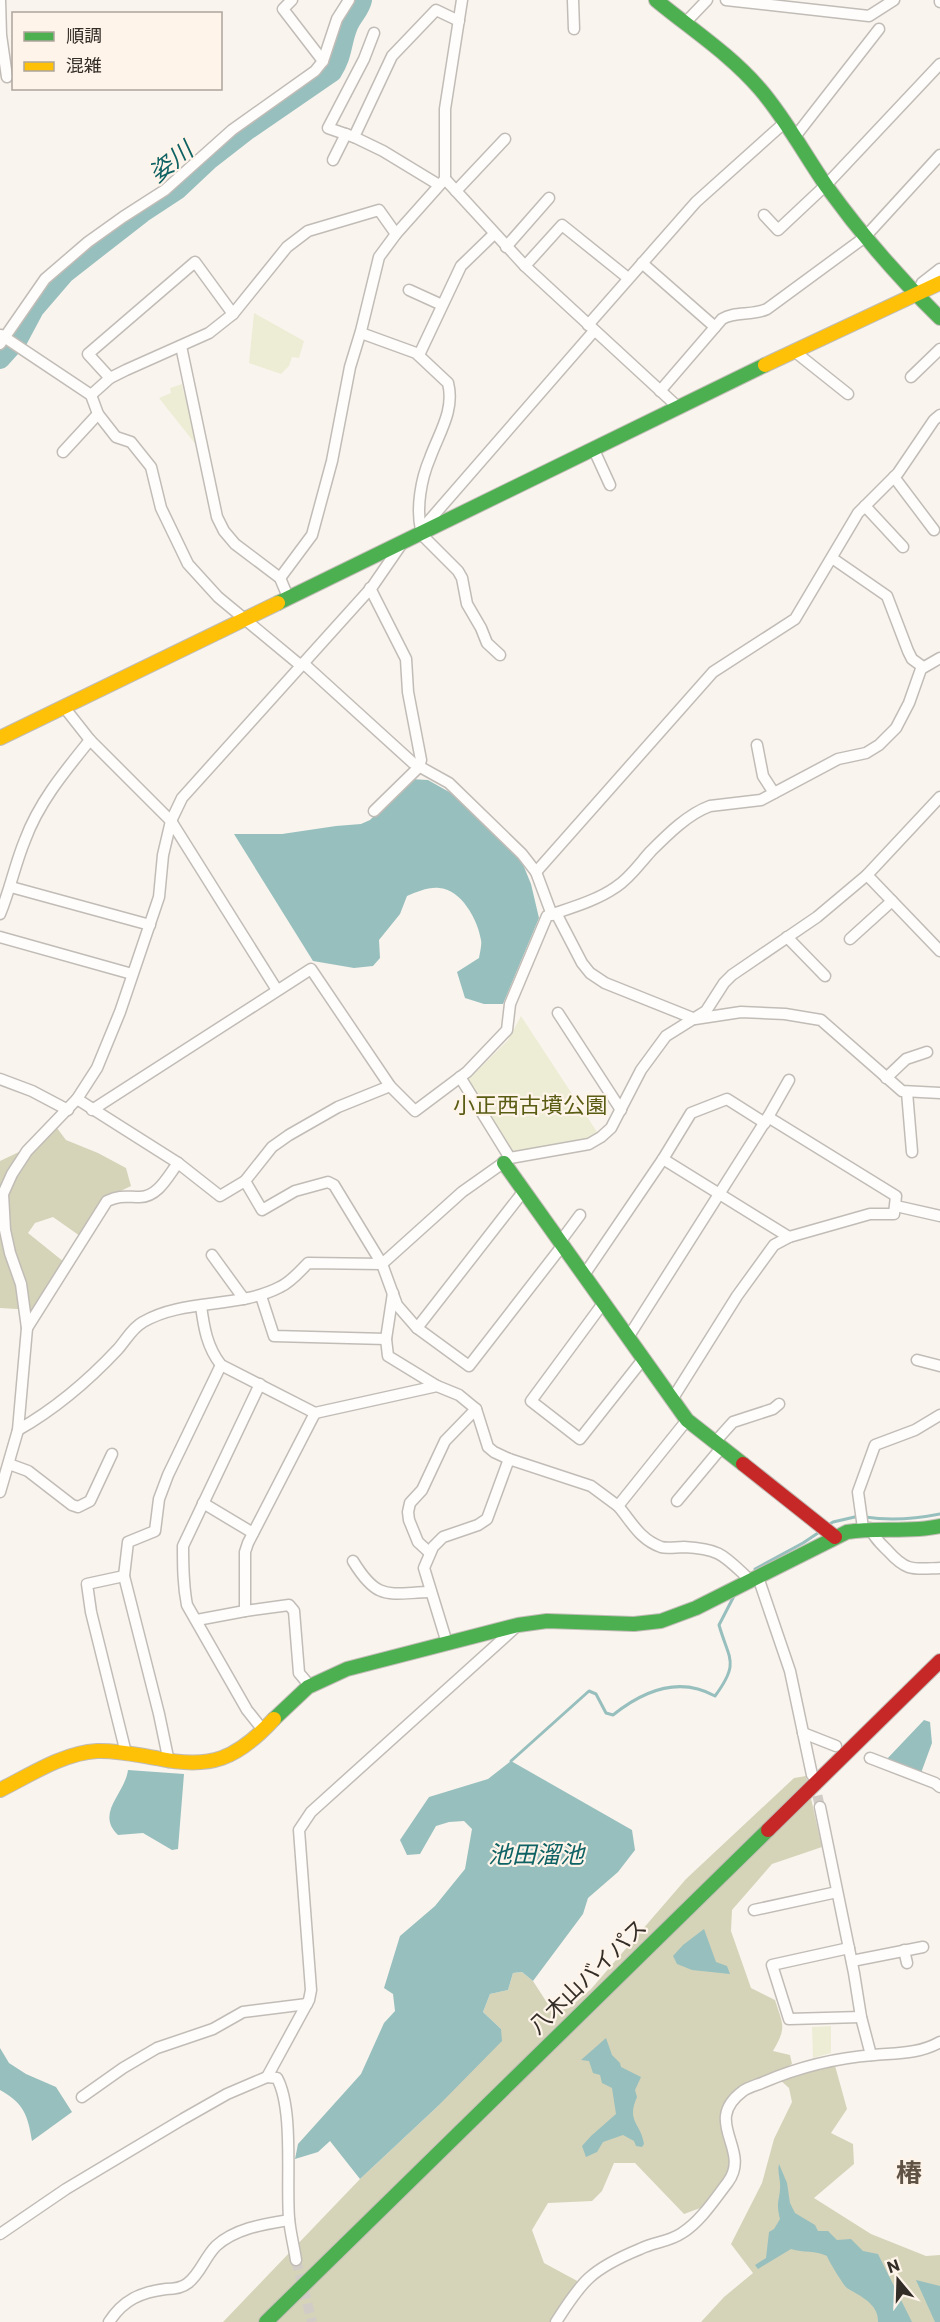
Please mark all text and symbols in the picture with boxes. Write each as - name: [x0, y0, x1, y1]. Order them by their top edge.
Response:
- legend: [12, 12, 222, 90]
- text: 順調: [66, 24, 102, 46]
- text: 混雑: [66, 54, 102, 76]
- water label: 姿川: [142, 133, 200, 187]
- park label: 小正西古墳公園: [453, 1091, 607, 1118]
- water label: 池田溜池: [488, 1839, 586, 1868]
- street label: 八木山バイパス: [522, 1913, 652, 2039]
- district label: 椿: [896, 2156, 922, 2187]
- north arrow: [868, 2250, 928, 2310]
- text: N: [884, 2254, 902, 2276]

